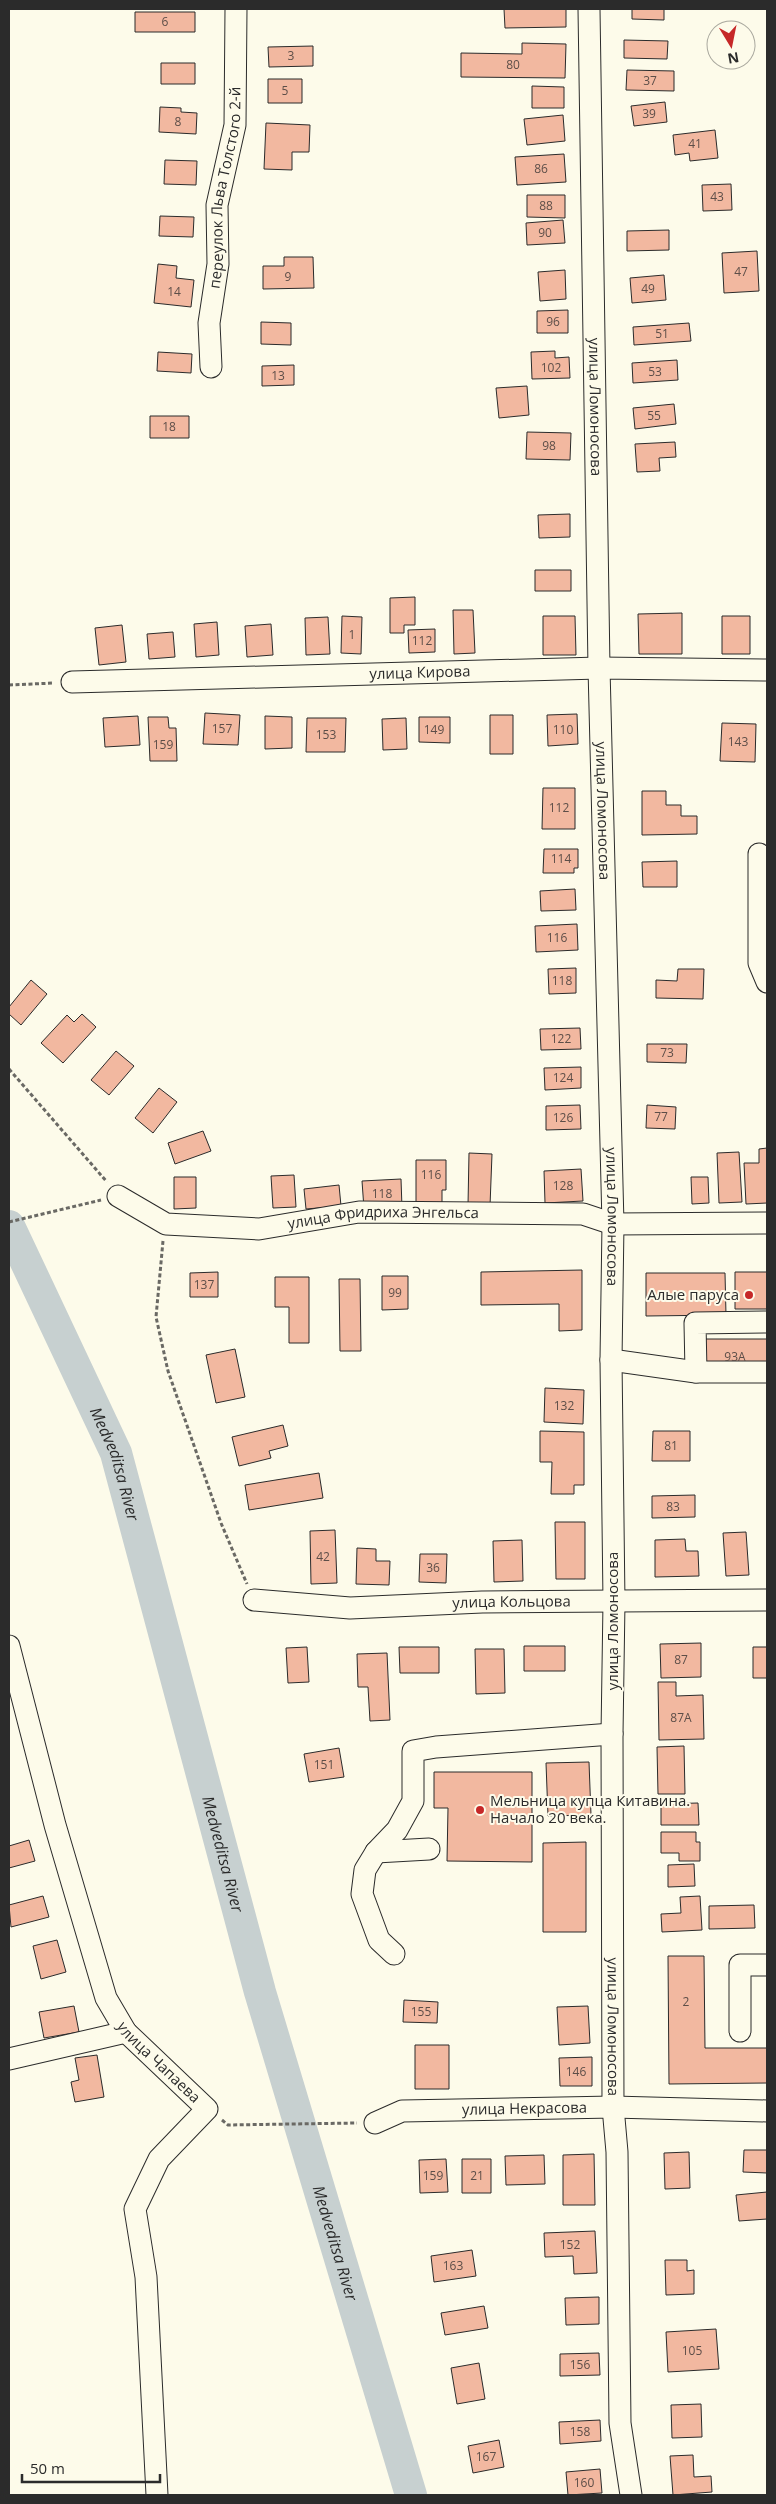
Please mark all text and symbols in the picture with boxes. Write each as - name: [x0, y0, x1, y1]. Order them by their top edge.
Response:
- house number: 6: [162, 13, 169, 30]
- north arrow: [706, 20, 756, 70]
- house number: 3: [288, 47, 295, 64]
- text: N: [726, 48, 741, 69]
- house number: 80: [506, 56, 520, 73]
- house number: 37: [643, 72, 657, 89]
- house number: 5: [282, 82, 289, 99]
- street label: переулок Льва Толстого 2-й: [203, 87, 244, 290]
- house number: 39: [642, 105, 656, 122]
- house number: 8: [175, 113, 182, 130]
- house number: 41: [688, 135, 702, 152]
- house number: 86: [534, 160, 548, 177]
- house number: 43: [710, 188, 724, 205]
- house number: 88: [539, 197, 553, 214]
- house number: 90: [538, 224, 552, 241]
- house number: 47: [734, 263, 748, 280]
- house number: 9: [285, 268, 292, 285]
- house number: 49: [641, 280, 655, 297]
- house number: 14: [167, 283, 181, 300]
- house number: 96: [546, 313, 560, 330]
- house number: 51: [655, 325, 669, 342]
- street label: улица Ломоносова: [585, 337, 607, 476]
- house number: 102: [541, 359, 561, 376]
- house number: 53: [648, 363, 662, 380]
- house number: 13: [271, 367, 285, 384]
- house number: 55: [647, 407, 661, 424]
- house number: 18: [162, 418, 176, 435]
- house number: 98: [542, 437, 556, 454]
- house number: 1: [349, 626, 355, 643]
- house number: 112: [412, 632, 432, 649]
- street label: улица Кирова: [369, 660, 471, 683]
- house number: 157: [212, 720, 232, 737]
- house number: 149: [424, 721, 444, 738]
- house number: 110: [553, 721, 573, 738]
- house number: 153: [316, 726, 336, 743]
- house number: 143: [728, 733, 748, 750]
- house number: 159: [153, 736, 173, 753]
- street label: улица Ломоносова: [592, 741, 615, 880]
- house number: 112: [549, 799, 569, 816]
- house number: 114: [551, 850, 571, 867]
- house number: 116: [547, 929, 567, 946]
- house number: 118: [552, 972, 572, 989]
- house number: 122: [551, 1030, 571, 1047]
- house number: 73: [660, 1044, 674, 1061]
- house number: 124: [553, 1069, 573, 1086]
- house number: 77: [654, 1108, 668, 1125]
- house number: 126: [553, 1109, 573, 1126]
- street label: улица Ломоносова: [602, 1147, 624, 1286]
- house number: 116: [421, 1166, 441, 1183]
- house number: 128: [553, 1177, 573, 1194]
- house number: 118: [372, 1185, 392, 1202]
- street label: улица Фридриха Энгельса: [286, 1201, 479, 1233]
- house number: 137: [194, 1276, 214, 1293]
- house number: 99: [388, 1284, 402, 1301]
- place label: Алые паруса: [647, 1284, 739, 1304]
- marker: Алые паруса: [743, 1289, 755, 1301]
- house number: 93А: [724, 1348, 746, 1365]
- house number: 132: [554, 1397, 574, 1414]
- water label: Medveditsa River: [85, 1403, 145, 1524]
- house number: 81: [664, 1437, 678, 1454]
- house number: 83: [666, 1498, 680, 1515]
- house number: 42: [316, 1548, 330, 1565]
- street label: улица Ломоносова: [602, 1552, 622, 1690]
- house number: 36: [426, 1559, 440, 1576]
- street label: улица Кольцова: [452, 1590, 571, 1612]
- house number: 87: [674, 1651, 688, 1668]
- house number: 87А: [670, 1709, 692, 1726]
- house number: 151: [314, 1756, 334, 1773]
- place label: Мельница купца Китавина. Начало 20 века.: [490, 1790, 690, 1827]
- water label: Medveditsa River: [197, 1793, 249, 1915]
- marker: Мельница купца Китавина. Начало 20 века.: [474, 1804, 486, 1816]
- street label: улица Ломоносова: [604, 1957, 624, 2096]
- house number: 2: [683, 1993, 690, 2010]
- house number: 155: [411, 2003, 431, 2020]
- street label: улица Чапаева: [113, 2018, 205, 2107]
- house number: 146: [566, 2063, 586, 2080]
- street label: улица Некрасова: [462, 2096, 587, 2119]
- house number: 159: [423, 2167, 443, 2184]
- house number: 21: [470, 2167, 484, 2184]
- water label: Medveditsa River: [308, 2183, 363, 2304]
- house number: 152: [560, 2236, 580, 2253]
- house number: 163: [443, 2257, 463, 2274]
- house number: 105: [682, 2342, 702, 2359]
- house number: 156: [570, 2356, 590, 2373]
- house number: 158: [570, 2423, 590, 2440]
- house number: 167: [476, 2448, 496, 2465]
- scale bar: [22, 2452, 160, 2484]
- text: 50 m: [30, 2458, 65, 2478]
- house number: 160: [574, 2474, 594, 2491]

